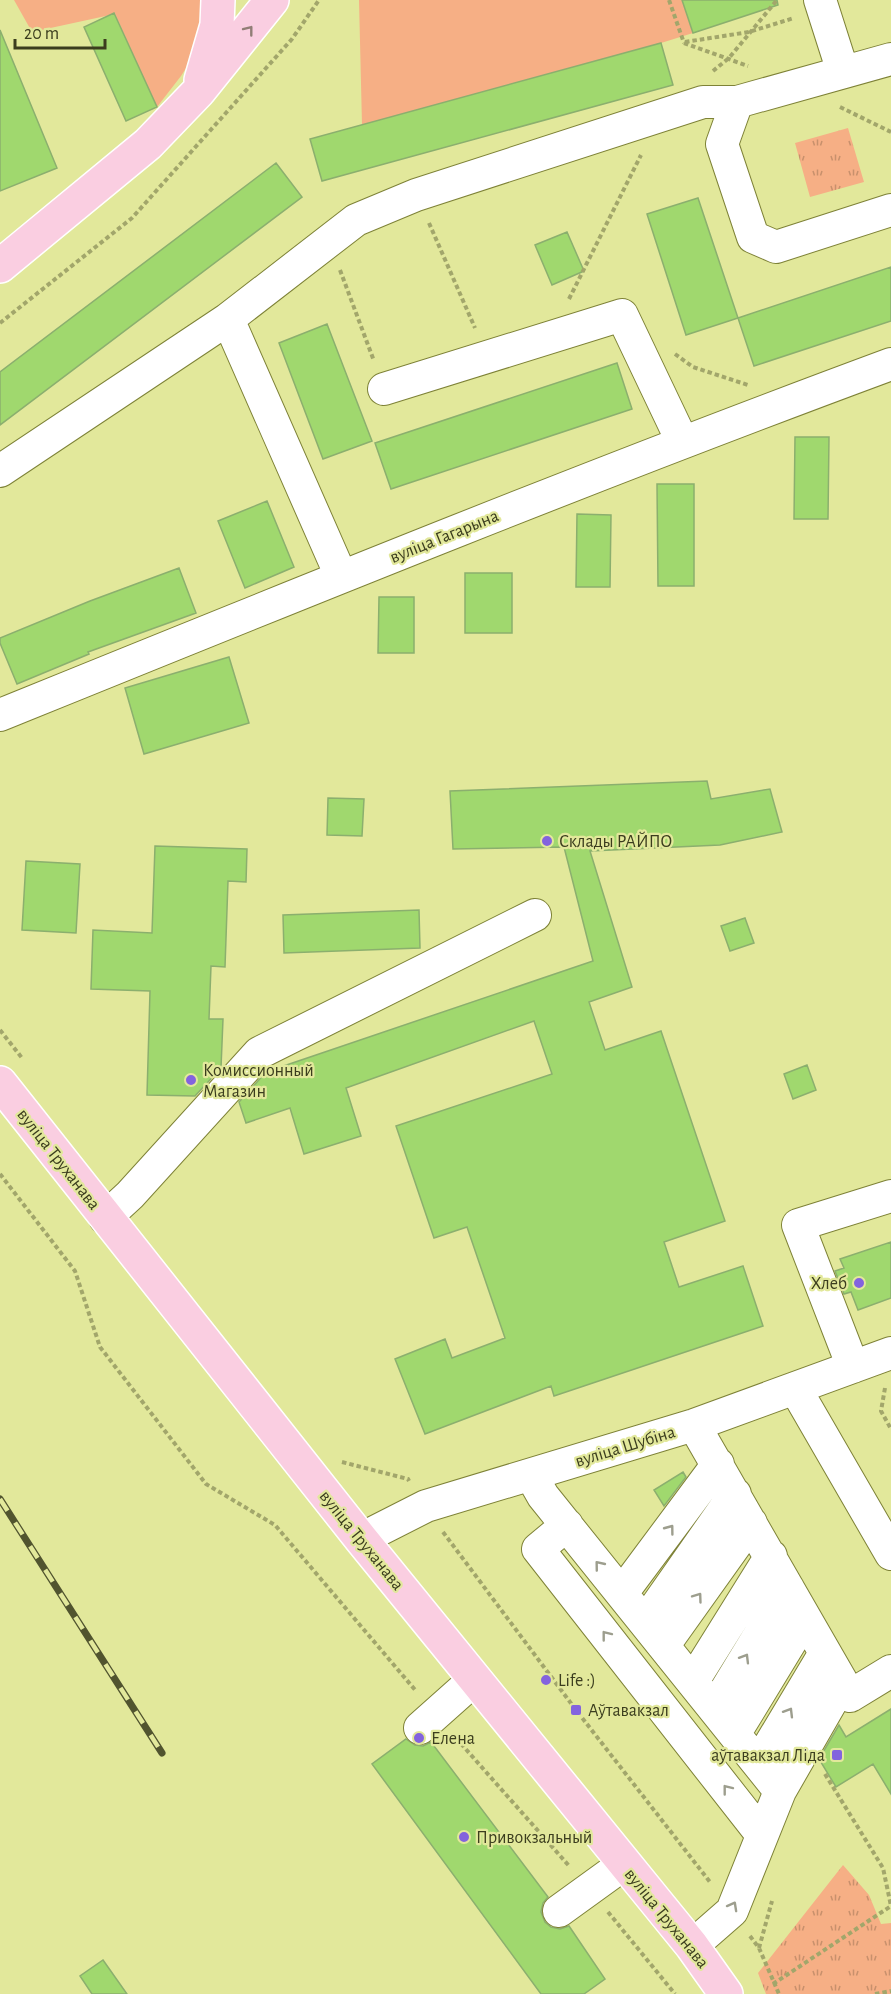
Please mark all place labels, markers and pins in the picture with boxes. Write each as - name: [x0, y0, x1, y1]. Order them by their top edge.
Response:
- place label: Склады РАЙПО: [559, 831, 672, 851]
- marker: Склады РАЙПО: [540, 834, 554, 848]
- place label: Комиссионный Магазин: [203, 1062, 314, 1101]
- marker: Комиссионный Магазин: [184, 1073, 198, 1087]
- place label: Хлеб: [811, 1274, 847, 1293]
- marker: Хлеб: [852, 1276, 866, 1290]
- place label: Life :): [558, 1672, 596, 1690]
- marker: Life :): [539, 1673, 553, 1687]
- place label: Аўтавакзал: [588, 1702, 669, 1720]
- marker: Аўтавакзал: [569, 1703, 583, 1717]
- place label: Елена: [431, 1730, 475, 1748]
- marker: Елена: [412, 1731, 426, 1745]
- place label: аўтавакзал Ліда: [711, 1747, 825, 1765]
- marker: аўтавакзал Ліда: [830, 1748, 844, 1762]
- place label: Привокзальный: [476, 1829, 592, 1847]
- marker: Привокзальный: [457, 1830, 471, 1844]

